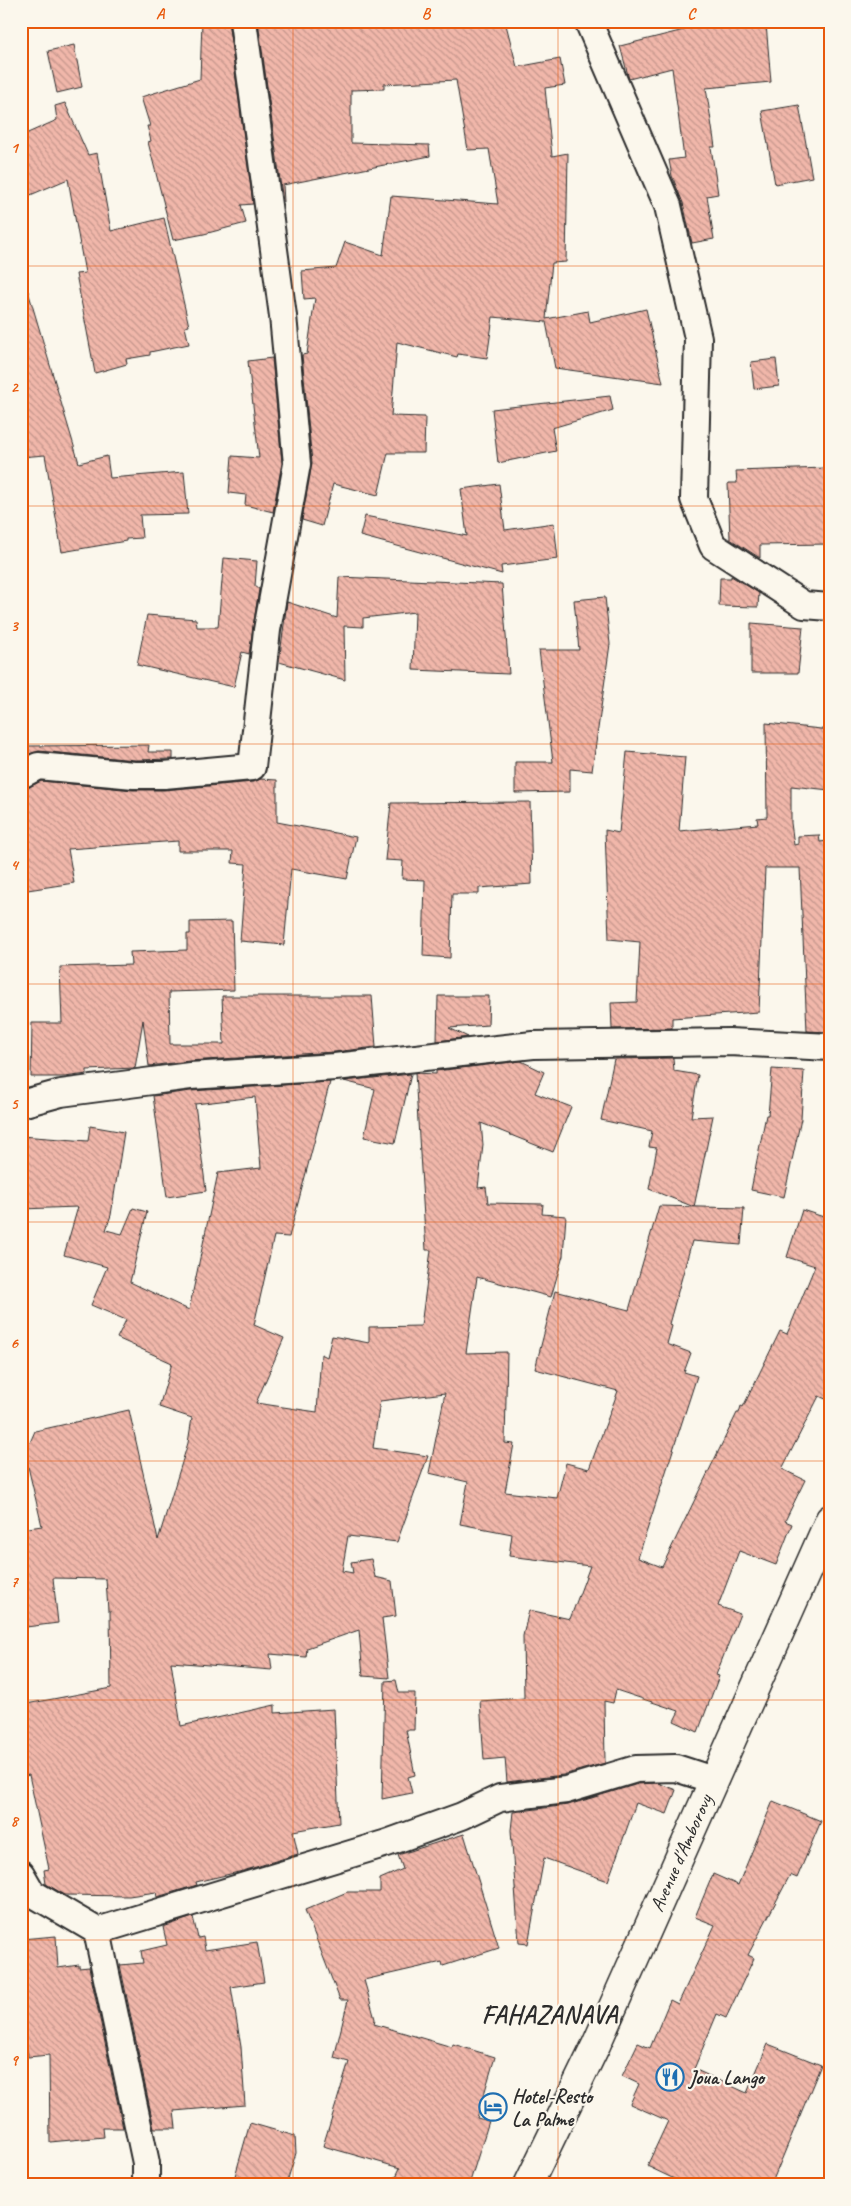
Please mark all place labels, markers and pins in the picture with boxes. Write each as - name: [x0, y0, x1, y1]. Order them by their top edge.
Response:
- restaurant icon: Joua Lango: [655, 2062, 685, 2092]
- place label: Joua Lango: [687, 2065, 766, 2090]
- place label: Hotel-Resto La Palme: [512, 2084, 594, 2132]
- hotel icon: Hotel-Resto La Palme: [478, 2092, 508, 2122]

